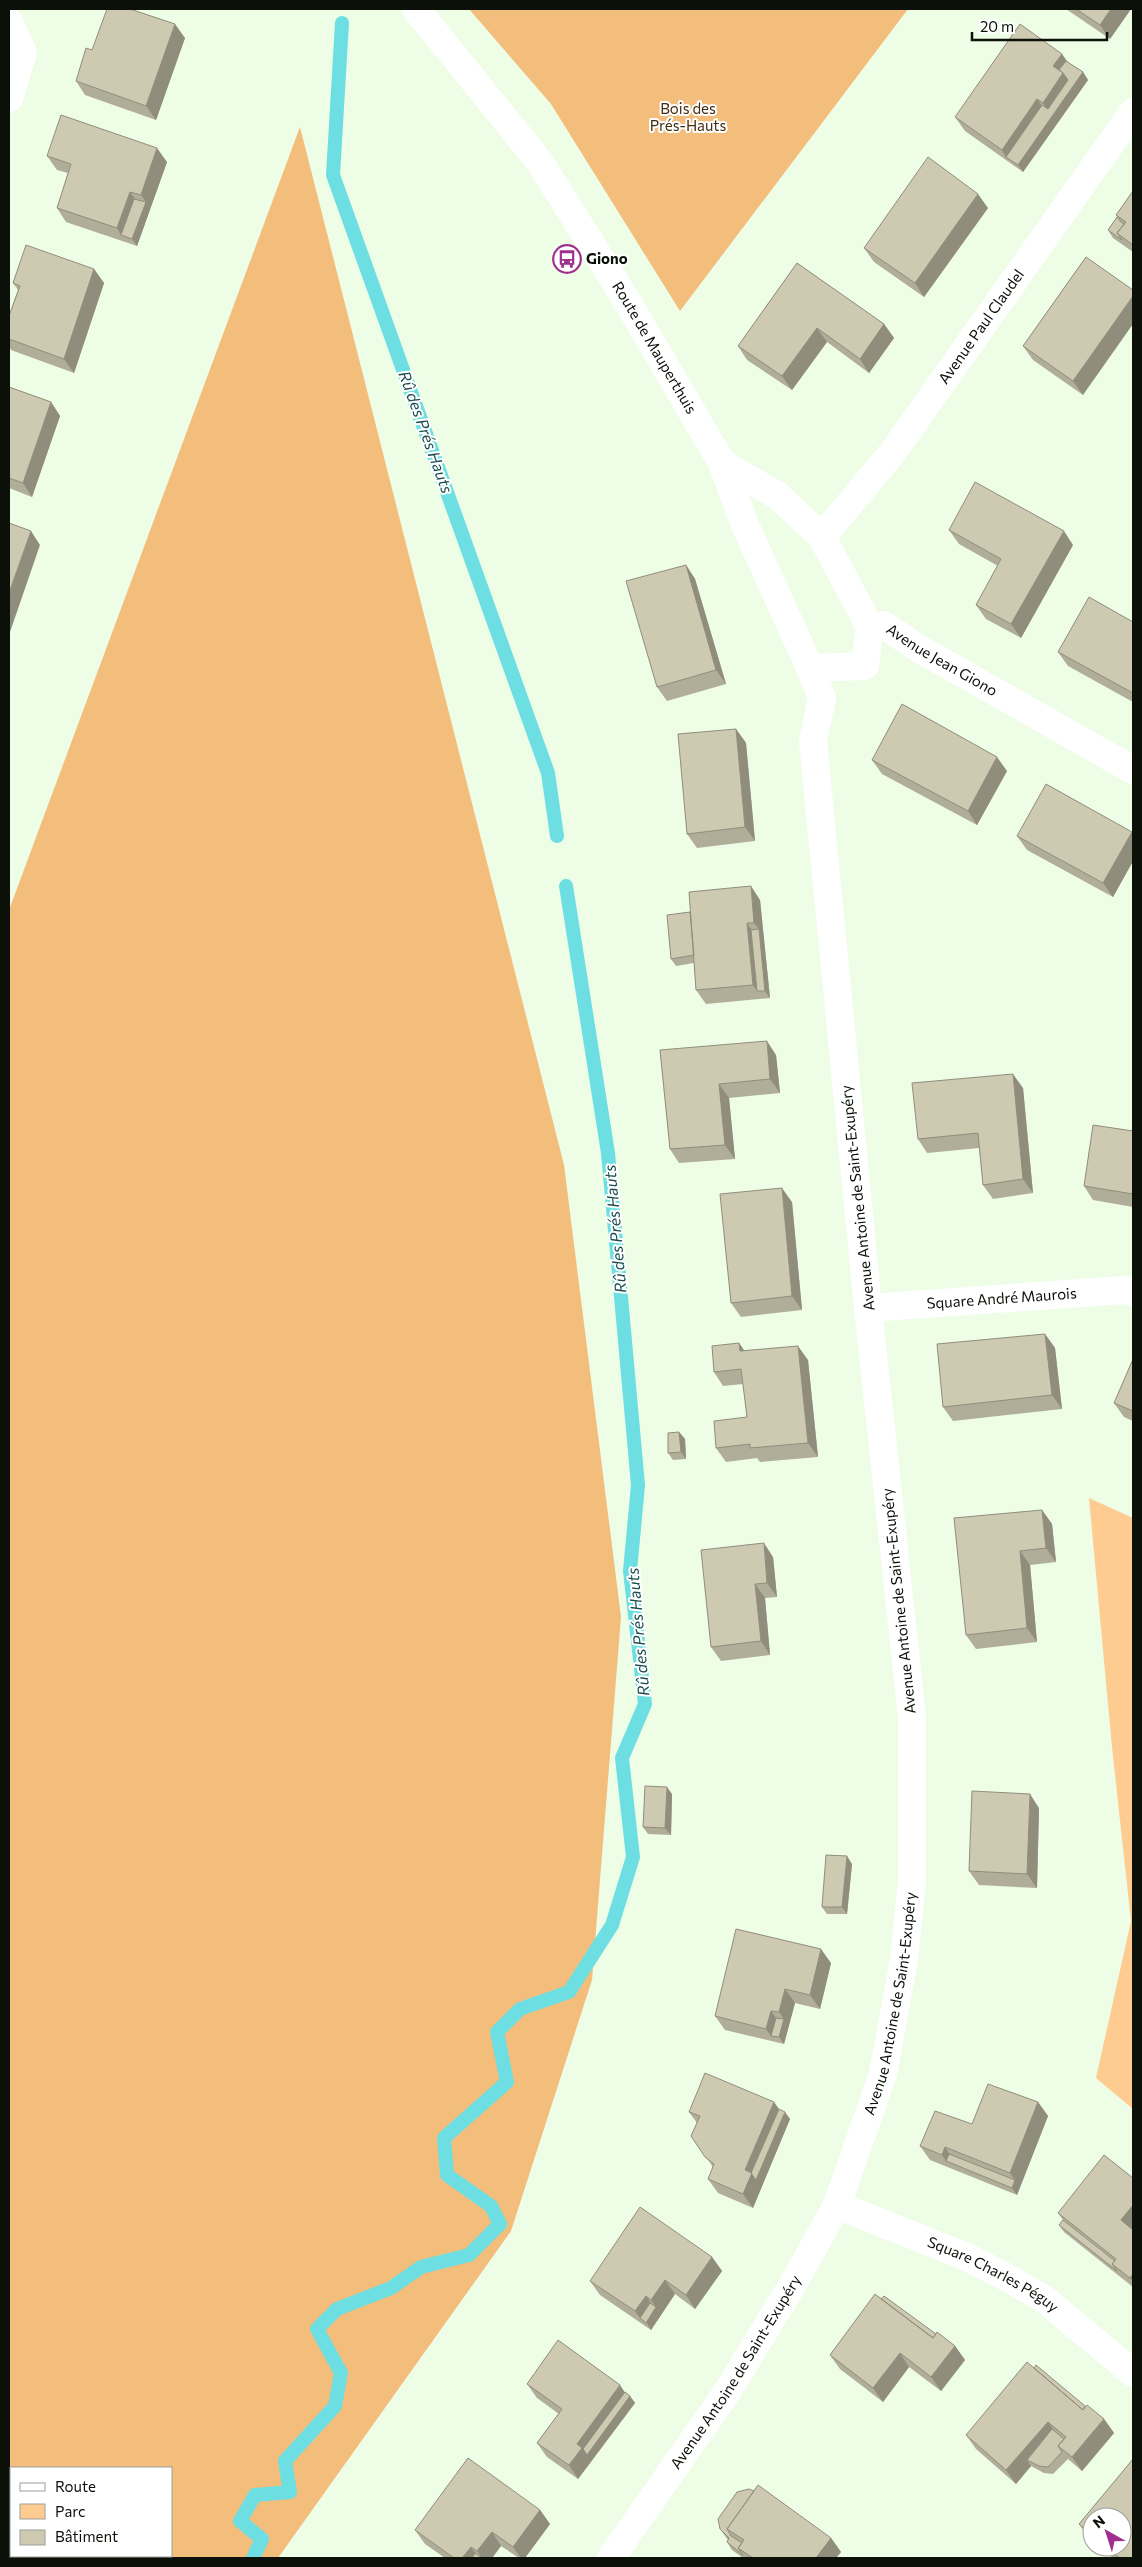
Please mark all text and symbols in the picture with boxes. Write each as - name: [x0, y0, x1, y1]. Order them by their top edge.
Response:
- scale bar: [972, 10, 1107, 42]
- text: 20 m: [980, 17, 1014, 35]
- park label: Bois des Prés-Hauts: [650, 99, 726, 134]
- bus stop icon: Giono: [552, 244, 582, 274]
- place label: Giono: [586, 249, 628, 267]
- street label: Avenue Paul Claudel: [934, 265, 1027, 387]
- street label: Route de Mauperthuis: [609, 278, 701, 417]
- water label: Rû des Prés Hauts: [396, 368, 457, 496]
- street label: Avenue Jean Giono: [884, 619, 1001, 699]
- street label: Avenue Antoine de Saint-Exupéry: [836, 1084, 878, 1312]
- water label: Rû des Prés Hauts: [599, 1164, 630, 1294]
- street label: Square André Maurois: [926, 1283, 1077, 1312]
- street label: Avenue Antoine de Saint-Exupéry: [877, 1487, 919, 1715]
- water label: Rû des Prés Hauts: [622, 1567, 653, 1697]
- street label: Avenue Antoine de Saint-Exupéry: [859, 1891, 919, 2117]
- street label: Square Charles Péguy: [925, 2232, 1063, 2316]
- street label: Avenue Antoine de Saint-Exupéry: [666, 2272, 804, 2472]
- legend: [10, 2467, 172, 2557]
- text: Route: [55, 2477, 96, 2495]
- text: Parc: [55, 2502, 85, 2520]
- north arrow: [1082, 2507, 1132, 2557]
- text: N: [1089, 2512, 1108, 2531]
- text: Bâtiment: [55, 2527, 118, 2545]

